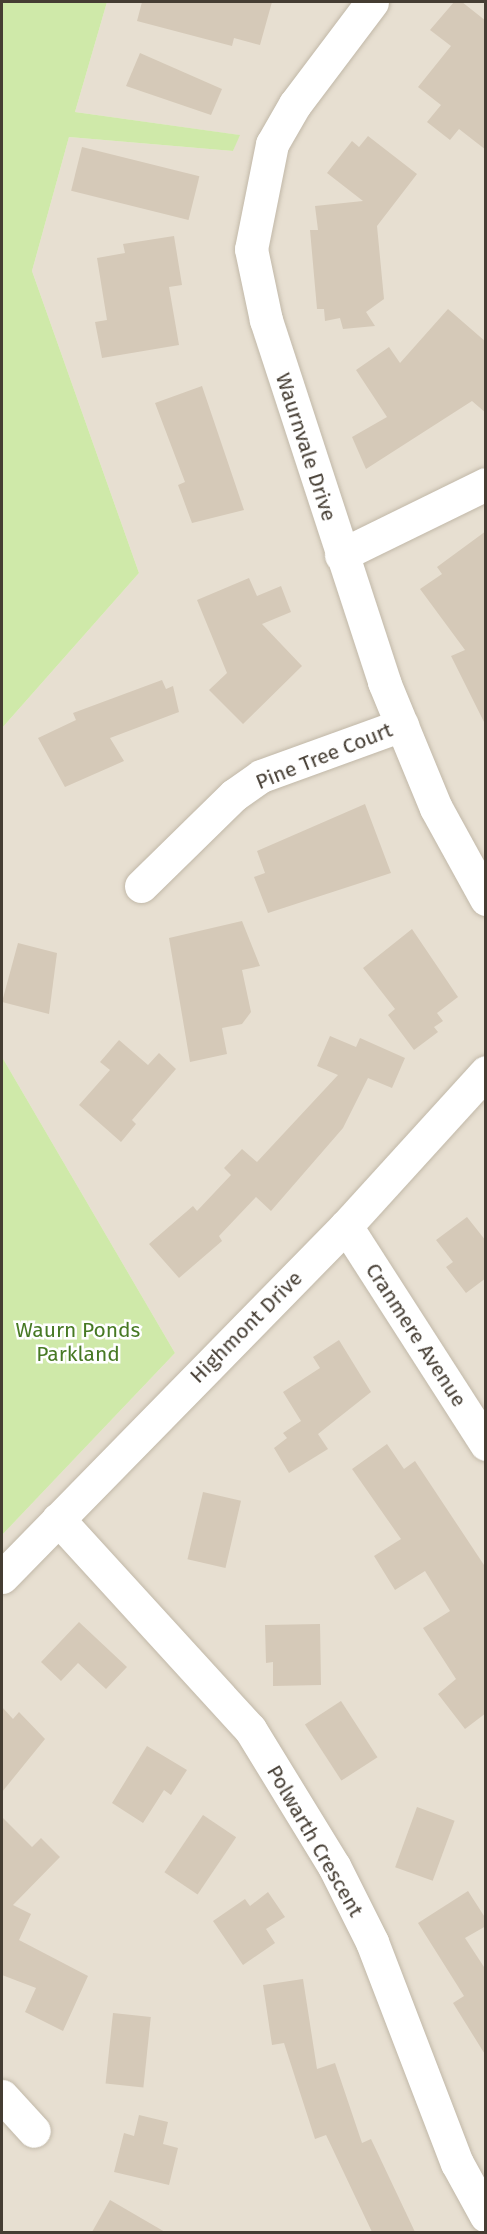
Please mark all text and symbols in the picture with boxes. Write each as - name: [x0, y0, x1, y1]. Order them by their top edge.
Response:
- street label: Waurnvale Drive: [270, 370, 342, 524]
- street label: Pine Tree Court: [252, 717, 396, 795]
- street label: Cranmere Avenue: [360, 1258, 472, 1412]
- street label: Highmont Drive: [185, 1266, 307, 1388]
- park label: Waurn Ponds Parkland: [16, 1317, 140, 1367]
- street label: Polwarth Crescent: [261, 1761, 369, 1921]

